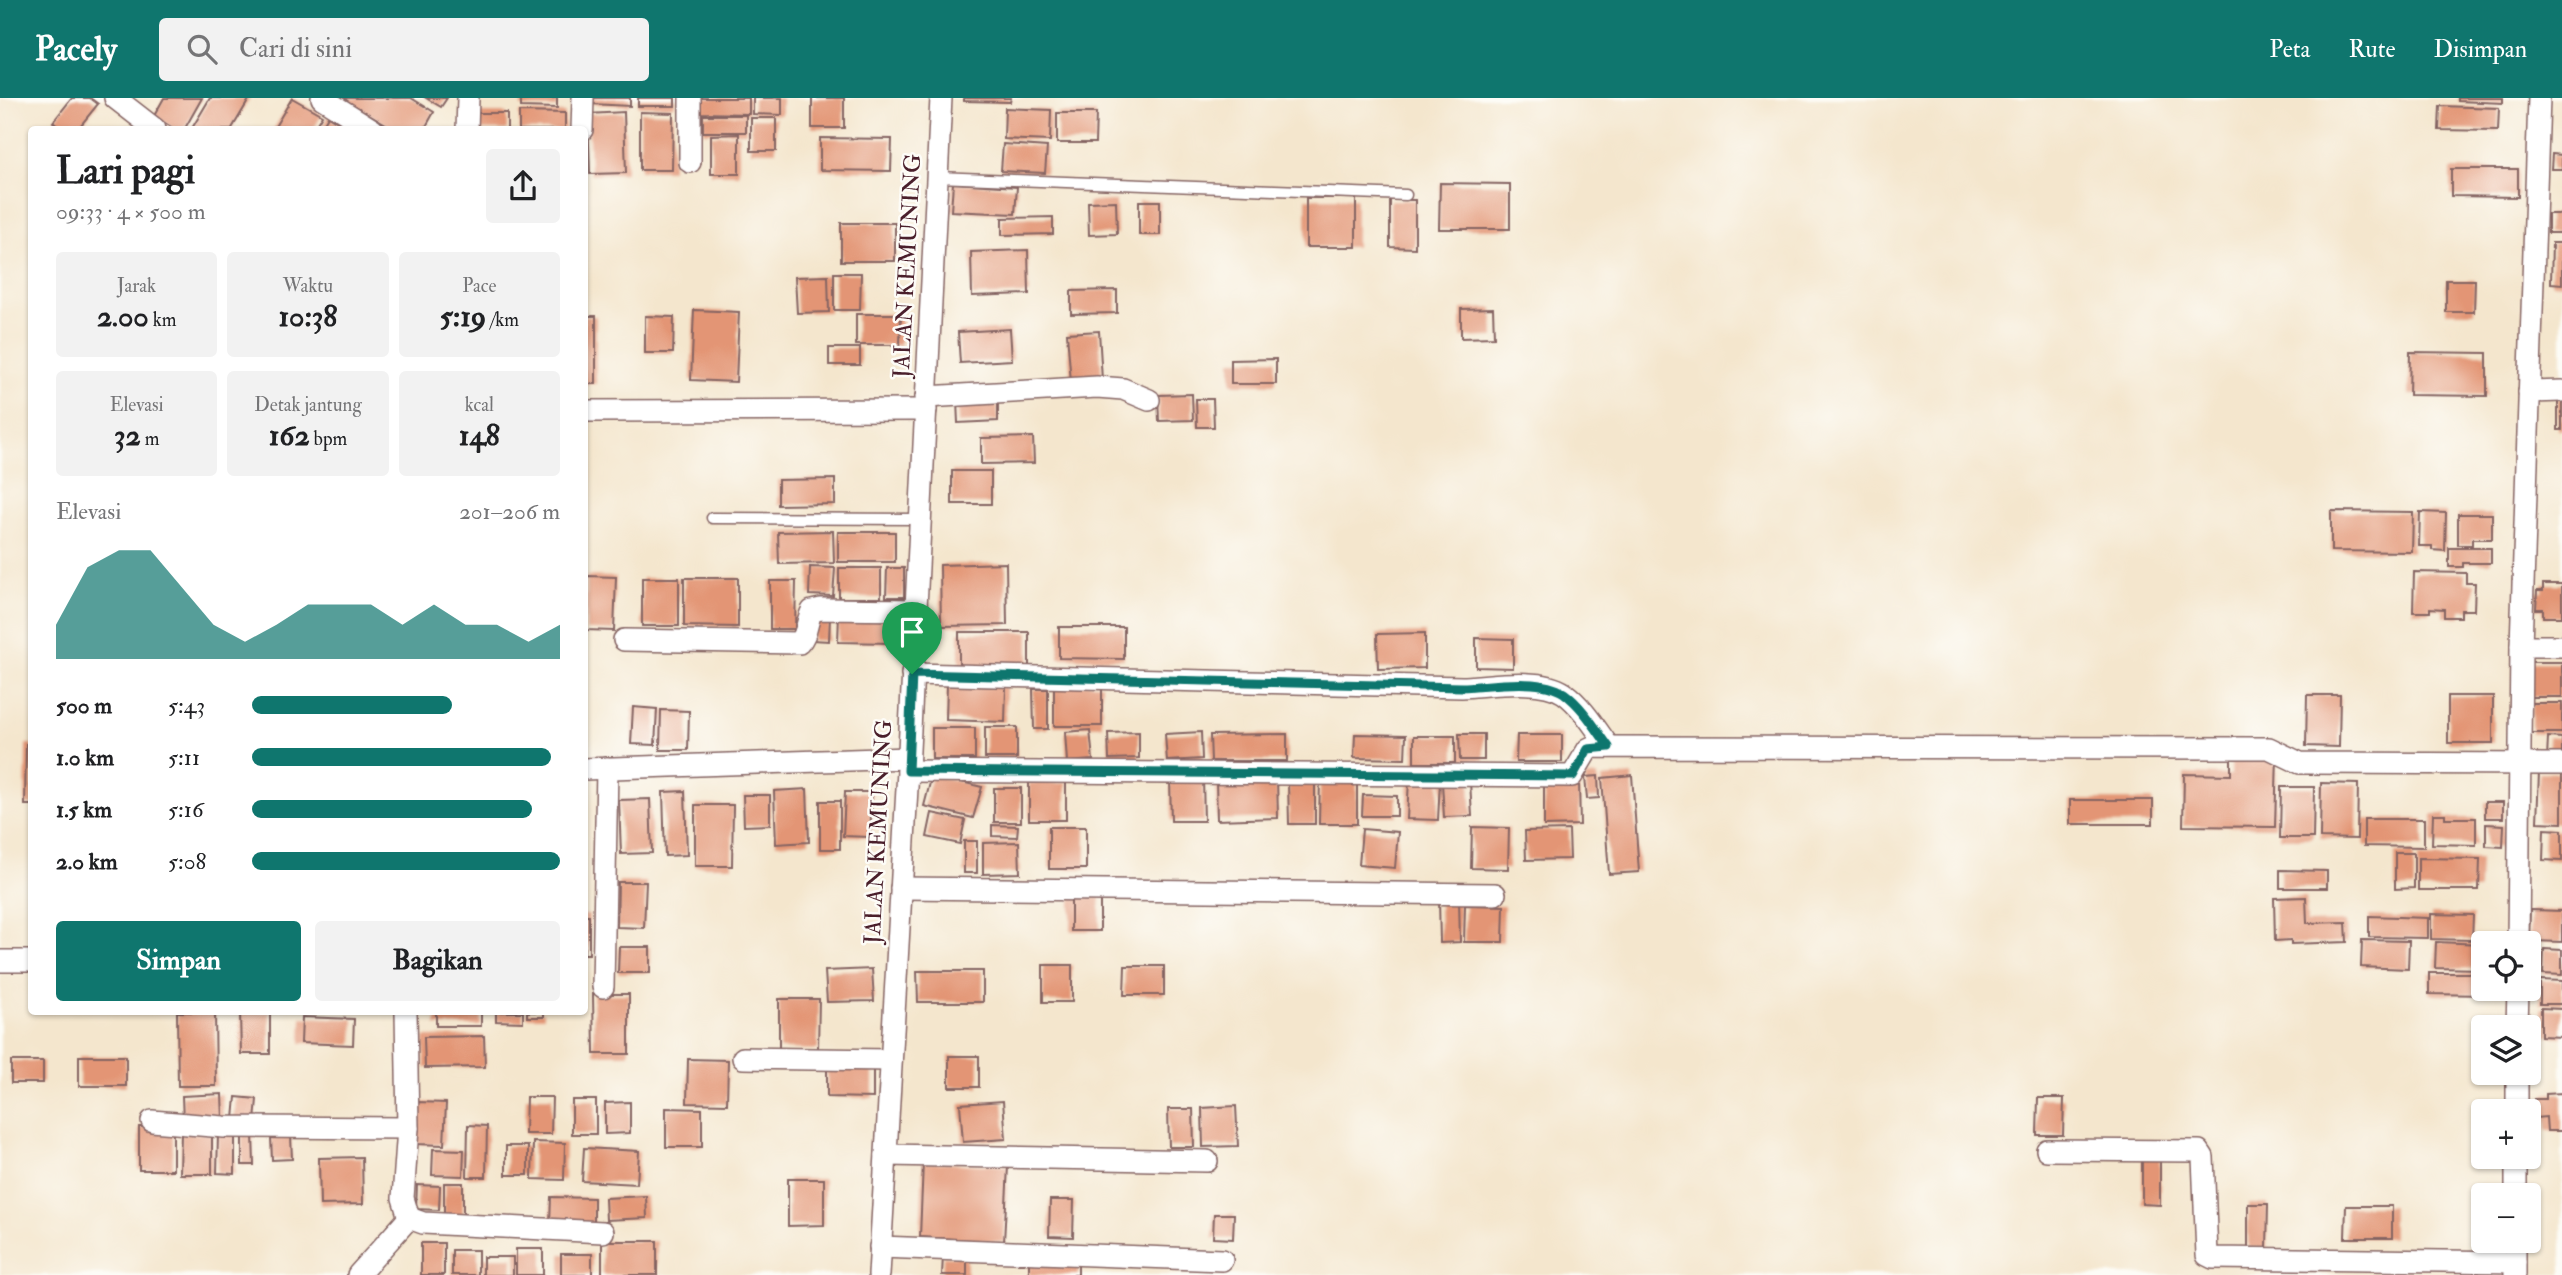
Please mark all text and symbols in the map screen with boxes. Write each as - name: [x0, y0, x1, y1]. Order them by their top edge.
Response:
- search box: [159, 18, 649, 81]
- text: Pacely: [35, 29, 117, 70]
- icon: search: [183, 30, 221, 68]
- text: Cari di sini: [239, 33, 352, 65]
- text: Peta: [2269, 34, 2310, 65]
- text: Rute: [2348, 34, 2396, 65]
- text: Disimpan: [2434, 34, 2527, 65]
- text: Lari pagi: [56, 147, 195, 195]
- button: share: [486, 149, 560, 223]
- street label: JALAN KEMUNING: [887, 153, 927, 380]
- text: 09:33 · 4 × 500 m: [56, 197, 206, 226]
- text: Jarak: [117, 274, 156, 298]
- text: Waktu: [283, 274, 333, 298]
- text: Pace: [462, 274, 496, 298]
- text: 2.00: [97, 298, 149, 335]
- text: 10:38: [279, 298, 337, 335]
- text: 5:19: [440, 298, 486, 335]
- text: km: [149, 308, 176, 332]
- text: /km: [486, 308, 519, 332]
- text: Elevasi: [110, 393, 164, 417]
- text: Detak jantung: [254, 393, 362, 417]
- text: kcal: [465, 393, 494, 417]
- text: 32: [114, 417, 141, 454]
- text: 162: [269, 417, 310, 454]
- text: 148: [459, 417, 500, 454]
- text: m: [141, 427, 159, 451]
- text: bpm: [310, 427, 347, 451]
- text: Elevasi: [56, 497, 121, 526]
- text: 201–206 m: [459, 497, 560, 526]
- pin: [882, 602, 942, 674]
- icon: arrive: [893, 613, 931, 651]
- text: 500 m: [56, 691, 112, 720]
- text: 5:43: [168, 691, 205, 720]
- street label: JALAN KEMUNING: [858, 719, 898, 946]
- text: 1.0 km: [56, 743, 114, 772]
- text: 5:11: [168, 743, 200, 772]
- text: 1.5 km: [56, 795, 112, 824]
- text: 5:16: [168, 795, 204, 824]
- text: 2.0 km: [56, 847, 118, 876]
- text: 5:08: [168, 847, 206, 876]
- button: Simpan: [56, 921, 301, 1001]
- button: Bagikan: [315, 921, 560, 1001]
- map controls: [2471, 931, 2541, 1253]
- button: locate: [2471, 931, 2541, 1001]
- button: layers: [2471, 1015, 2541, 1085]
- button: +: [2471, 1099, 2541, 1169]
- button: −: [2471, 1183, 2541, 1253]

